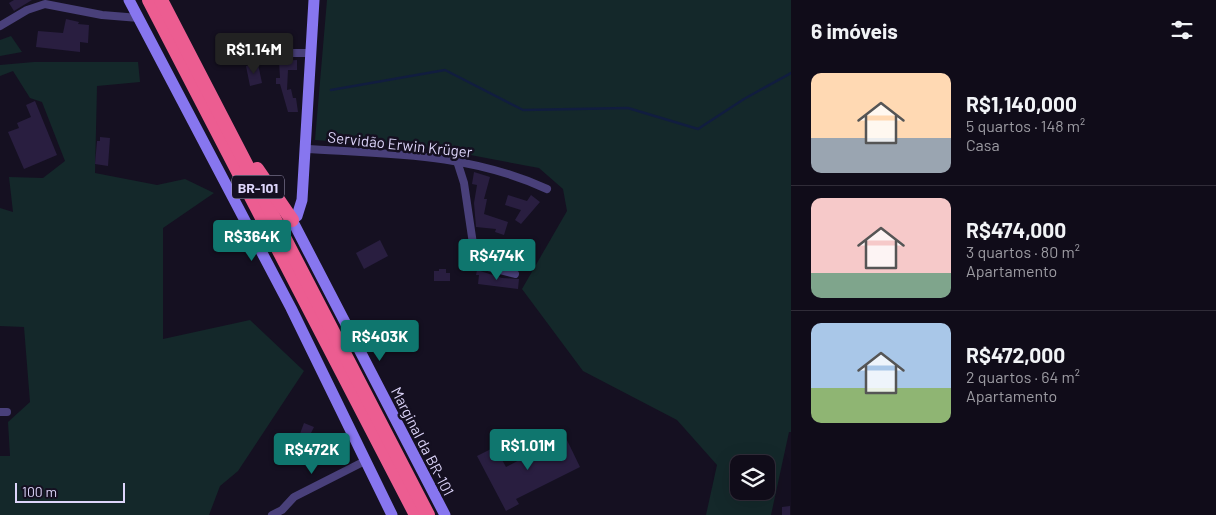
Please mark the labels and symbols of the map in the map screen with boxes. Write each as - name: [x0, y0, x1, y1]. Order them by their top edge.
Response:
- pin: R$1.14M: [208, 32, 300, 75]
- street label: Servidão Erwin Krüger: [327, 127, 474, 161]
- road number: BR-101: [232, 176, 284, 198]
- pin: R$364K: [211, 220, 293, 262]
- pin: R$474K: [456, 238, 538, 281]
- pin: R$403K: [339, 320, 421, 362]
- street label: Marginal da BR-101: [388, 384, 458, 498]
- pin: R$1.01M: [482, 428, 574, 471]
- pin: R$472K: [271, 432, 353, 475]
- scale bar: [15, 480, 125, 503]

